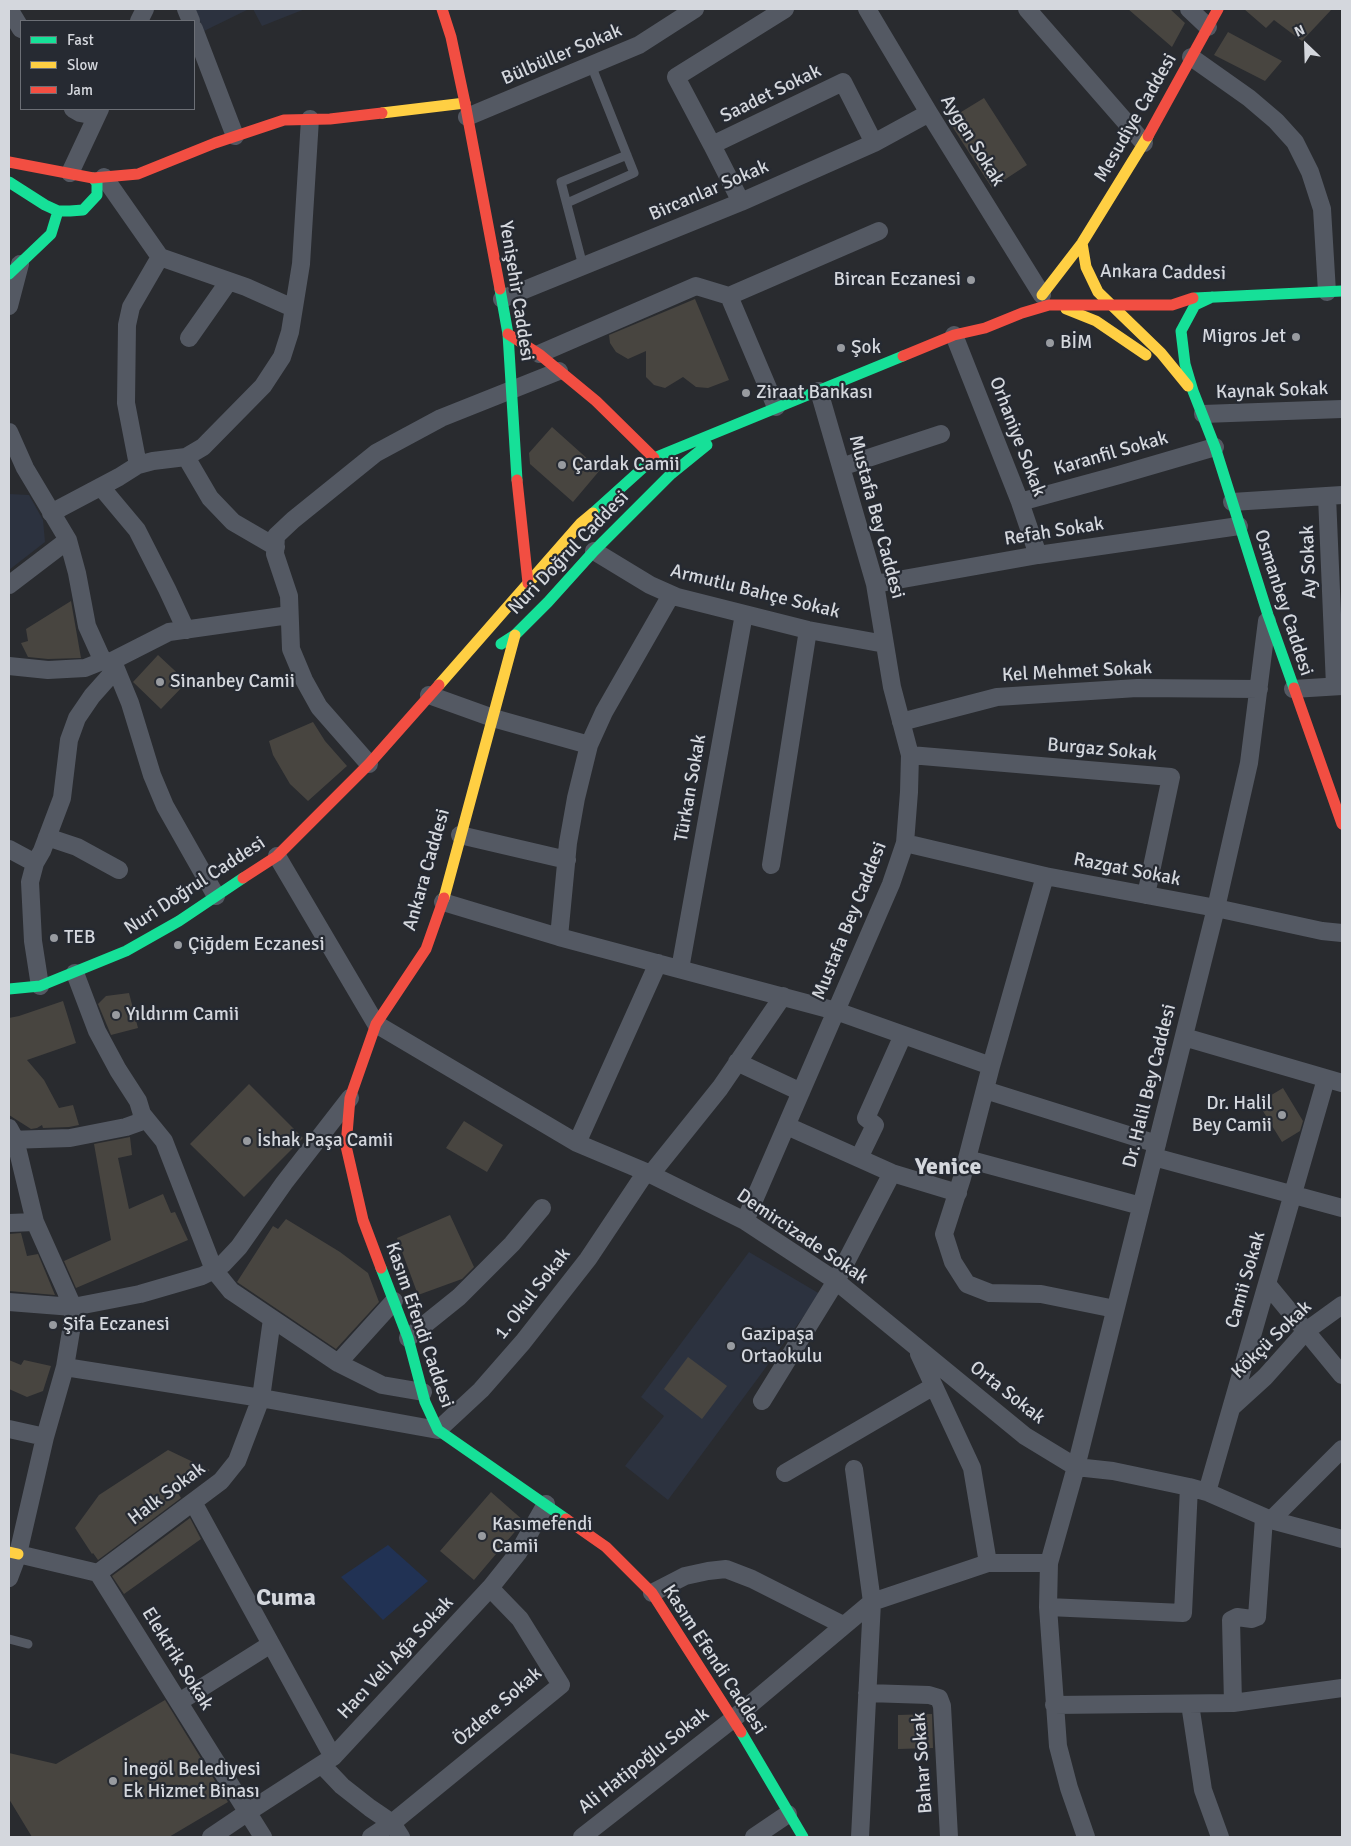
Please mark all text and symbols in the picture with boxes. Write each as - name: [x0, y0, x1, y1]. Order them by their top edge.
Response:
- street label: Bülbüller Sokak: [498, 19, 626, 91]
- legend: [20, 20, 195, 110]
- north arrow: [1281, 20, 1331, 70]
- text: N: [1292, 21, 1308, 41]
- text: Fast: [67, 31, 94, 49]
- street label: Mesudiye Caddesi: [1090, 50, 1182, 186]
- text: Slow: [67, 56, 98, 74]
- street label: Saadet Sokak: [717, 60, 825, 128]
- text: Jam: [67, 81, 93, 99]
- street label: Aygen Sokak: [935, 91, 1009, 191]
- street label: Bircanlar Sokak: [646, 156, 772, 226]
- street label: Yenişehir Caddesi: [494, 219, 538, 363]
- street label: Ankara Caddesi: [1100, 261, 1226, 285]
- place label: Bircan Eczanesi: [834, 269, 961, 291]
- marker: Bircan Eczanesi: [965, 274, 977, 286]
- place label: Migros Jet: [1202, 326, 1286, 348]
- marker: Migros Jet: [1290, 331, 1302, 343]
- place label: BİM: [1060, 332, 1092, 354]
- place label: Şok: [851, 337, 881, 359]
- marker: BİM: [1044, 337, 1056, 349]
- marker: Şok: [835, 342, 847, 354]
- street label: Orhaniye Sokak: [984, 374, 1050, 500]
- street label: Kaynak Sokak: [1215, 378, 1329, 404]
- place label: Ziraat Bankası: [756, 382, 873, 404]
- marker: Ziraat Bankası: [740, 387, 752, 399]
- street label: Karanfil Sokak: [1051, 427, 1171, 481]
- street label: Mustafa Bey Caddesi: [843, 433, 909, 601]
- place label: Çardak Camii: [572, 454, 680, 476]
- marker: Çardak Camii: [556, 459, 568, 471]
- street label: Nuri Doğrul Caddesi: [504, 486, 634, 620]
- street label: Refah Sokak: [1003, 513, 1105, 551]
- street label: Ay Sokak: [1296, 525, 1322, 599]
- street label: Osmanbey Caddesi: [1249, 527, 1317, 679]
- street label: Armutlu Bahçe Sokak: [668, 560, 842, 624]
- street label: Kel Mehmet Sokak: [1001, 657, 1153, 687]
- place label: Sinanbey Camii: [170, 671, 295, 693]
- marker: Sinanbey Camii: [154, 676, 166, 688]
- street label: Türkan Sokak: [670, 732, 712, 844]
- street label: Burgaz Sokak: [1046, 734, 1158, 766]
- street label: Ankara Caddesi: [399, 806, 455, 934]
- street label: Nuri Doğrul Caddesi: [120, 832, 270, 940]
- street label: Mustafa Bey Caddesi: [808, 839, 892, 1003]
- street label: Razgat Sokak: [1071, 848, 1183, 892]
- place label: TEB: [64, 927, 96, 949]
- marker: TEB: [48, 932, 60, 944]
- place label: Çiğdem Eczanesi: [188, 934, 325, 956]
- marker: Çiğdem Eczanesi: [172, 939, 184, 951]
- street label: Dr. Halil Bey Caddesi: [1119, 1002, 1181, 1170]
- place label: Yıldırım Camii: [126, 1004, 239, 1026]
- marker: Yıldırım Camii: [110, 1009, 122, 1021]
- place label: Dr. Halil Bey Camii: [1192, 1093, 1272, 1137]
- marker: Dr. Halil Bey Camii: [1276, 1109, 1288, 1121]
- place label: İshak Paşa Camii: [257, 1130, 393, 1152]
- marker: İshak Paşa Camii: [241, 1135, 253, 1147]
- district label: Yenice: [915, 1154, 981, 1182]
- street label: Demircizade Sokak: [732, 1185, 872, 1289]
- street label: Camii Sokak: [1221, 1229, 1271, 1331]
- street label: Kasım Efendi Caddesi: [380, 1239, 458, 1411]
- street label: 1. Okul Sokak: [490, 1243, 576, 1345]
- street label: Kökçü Sokak: [1227, 1296, 1317, 1384]
- place label: Şifa Eczanesi: [63, 1314, 170, 1336]
- marker: Şifa Eczanesi: [47, 1319, 59, 1331]
- place label: Gazipaşa Ortaokulu: [741, 1324, 822, 1368]
- marker: Gazipaşa Ortaokulu: [725, 1340, 737, 1352]
- street label: Orta Sokak: [965, 1356, 1049, 1430]
- street label: Halk Sokak: [124, 1458, 210, 1530]
- place label: Kasımefendi Camii: [492, 1514, 592, 1558]
- marker: Kasımefendi Camii: [476, 1530, 488, 1542]
- street label: Kasım Efendi Caddesi: [657, 1581, 771, 1739]
- district label: Cuma: [256, 1585, 316, 1613]
- street label: Hacı Veli Ağa Sokak: [333, 1592, 459, 1724]
- street label: Elektrik Sokak: [136, 1603, 218, 1715]
- street label: Özdere Sokak: [449, 1662, 547, 1752]
- street label: Ali Hatipoğlu Sokak: [574, 1703, 714, 1819]
- street label: Bahar Sokak: [908, 1712, 938, 1814]
- place label: İnegöl Belediyesi Ek Hizmet Binası: [123, 1759, 261, 1803]
- marker: İnegöl Belediyesi Ek Hizmet Binası: [107, 1775, 119, 1787]

